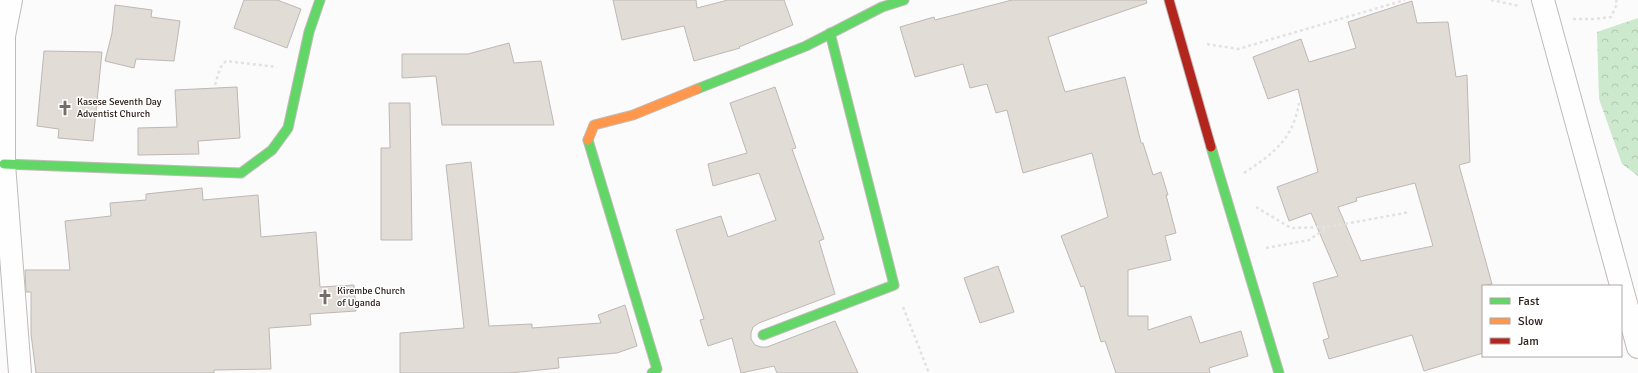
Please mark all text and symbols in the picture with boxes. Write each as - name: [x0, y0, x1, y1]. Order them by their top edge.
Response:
- place label: Kasese Seventh Day Adventist Church: [77, 96, 162, 120]
- church icon: Kasese Seventh Day Adventist Church: [56, 99, 74, 117]
- place label: Kirembe Church of Uganda: [337, 285, 405, 309]
- legend: [1482, 285, 1622, 357]
- church icon: Kirembe Church of Uganda: [316, 288, 334, 306]
- text: Fast: [1518, 294, 1539, 309]
- text: Slow: [1518, 314, 1543, 329]
- text: Jam: [1518, 334, 1539, 349]

